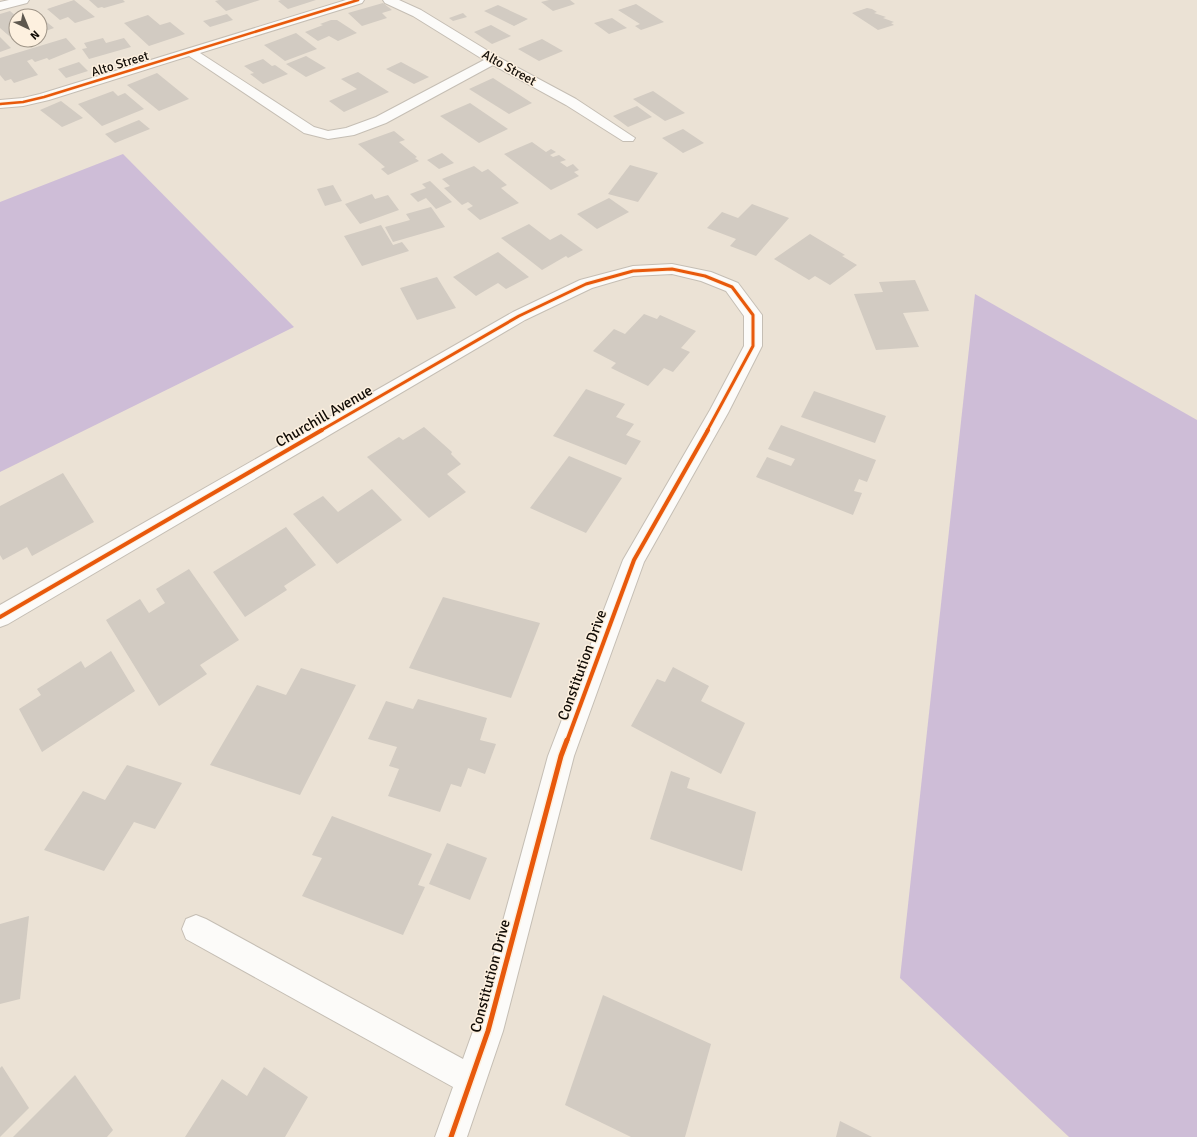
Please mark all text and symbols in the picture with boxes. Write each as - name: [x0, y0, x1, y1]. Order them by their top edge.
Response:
- north arrow: [8, 8, 48, 48]
- text: N: [27, 27, 42, 42]
- street label: Alto Street: [479, 47, 539, 90]
- street label: Alto Street: [89, 48, 151, 80]
- street label: Churchill Avenue: [272, 381, 376, 451]
- street label: Constitution Drive: [554, 607, 610, 723]
- street label: Constitution Drive: [466, 917, 514, 1035]

